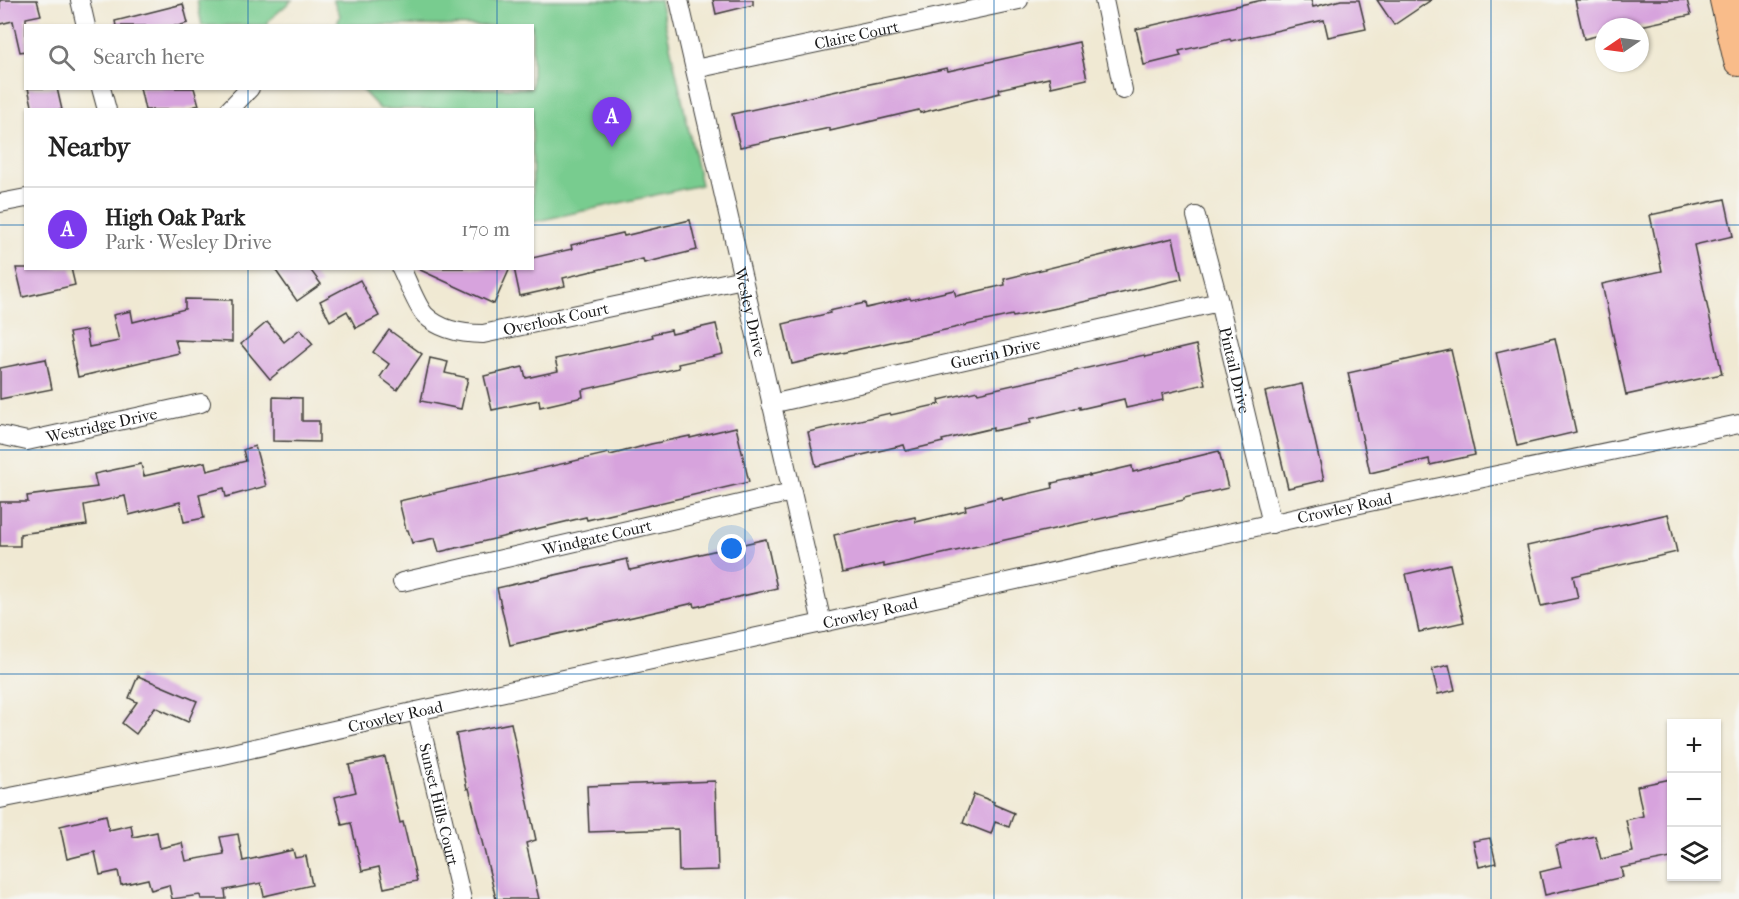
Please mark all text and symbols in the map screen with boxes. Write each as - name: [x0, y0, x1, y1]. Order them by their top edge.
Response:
- street label: Claire Court: [812, 16, 901, 53]
- north arrow: [1595, 18, 1649, 72]
- search box: [24, 24, 534, 90]
- icon: search: [45, 41, 78, 74]
- text: Search here: [93, 44, 205, 70]
- pin: A: [592, 98, 632, 147]
- text: Nearby: [48, 132, 130, 163]
- text: High Oak Park: [105, 205, 245, 231]
- text: A: [61, 218, 74, 241]
- text: 170 m: [461, 218, 510, 241]
- text: Park · Wesley Drive: [105, 231, 272, 254]
- street label: Wesley Drive: [731, 264, 770, 359]
- street label: Overlook Court: [501, 298, 611, 339]
- street label: Pintail Drive: [1216, 325, 1255, 415]
- street label: Guerin Drive: [948, 333, 1042, 372]
- street label: Westridge Drive: [43, 403, 159, 446]
- street label: Crowley Road: [1295, 488, 1394, 527]
- street label: Windgate Court: [539, 515, 654, 559]
- your location: [717, 534, 746, 563]
- street label: Crowley Road: [821, 593, 920, 632]
- street label: Crowley Road: [346, 696, 445, 736]
- map controls: [1667, 719, 1721, 881]
- button: +: [1667, 719, 1721, 773]
- street label: Sunset Hills Court: [415, 741, 463, 868]
- button: −: [1667, 773, 1721, 827]
- button: layers: [1667, 827, 1721, 881]

